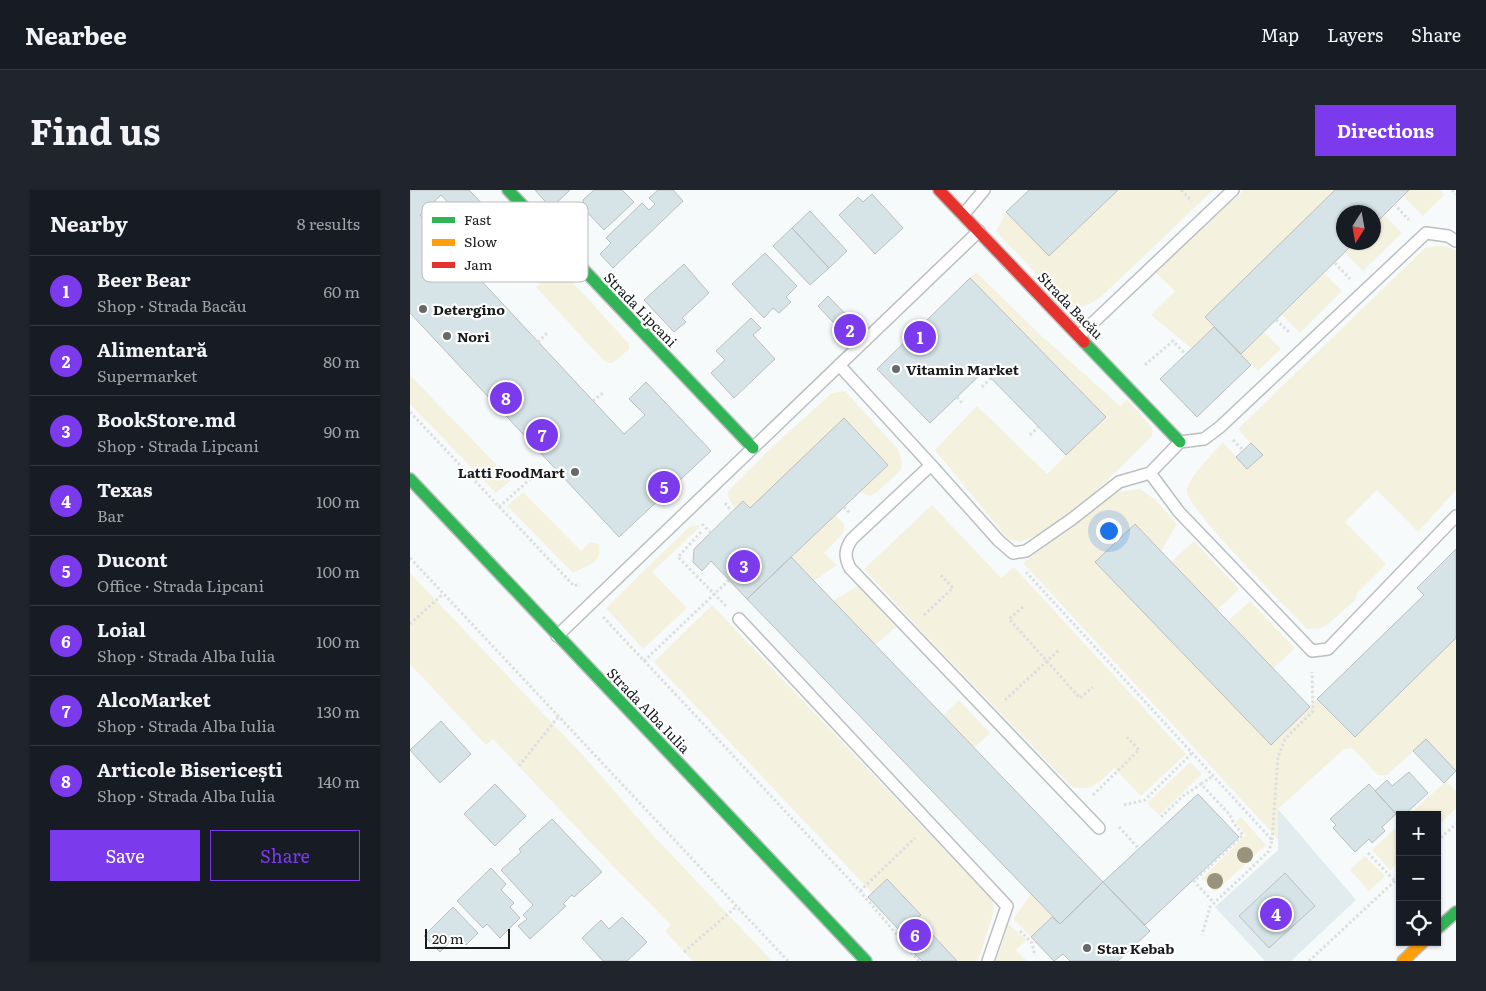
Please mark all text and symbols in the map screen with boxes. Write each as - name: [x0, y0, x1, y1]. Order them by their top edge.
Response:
- text: Nearbee: [25, 17, 127, 52]
- text: Map: [1261, 21, 1299, 48]
- text: Layers: [1327, 21, 1383, 48]
- text: Share: [1411, 21, 1461, 48]
- text: Find us: [30, 104, 160, 156]
- button: Directions: [1315, 105, 1456, 156]
- legend: [422, 202, 588, 282]
- north arrow: [1336, 205, 1381, 250]
- text: Nearby: [50, 207, 128, 238]
- text: Fast: [464, 209, 492, 229]
- text: 8 results: [297, 211, 360, 235]
- text: Slow: [464, 231, 497, 251]
- text: Jam: [464, 254, 493, 274]
- text: Beer Bear: [97, 265, 190, 293]
- street label: Strada Lipcani: [600, 267, 682, 351]
- street label: Strada Bacău: [1034, 267, 1108, 343]
- text: 1: [63, 279, 69, 303]
- text: 60 m: [323, 279, 360, 303]
- text: Shop · Strada Bacău: [97, 293, 247, 317]
- place label: Detergino: [433, 299, 505, 319]
- marker: Detergino: [417, 303, 429, 315]
- pin: 2: [834, 311, 866, 349]
- pin: 1: [904, 318, 936, 356]
- place label: Nori: [457, 326, 490, 346]
- marker: Nori: [441, 330, 453, 342]
- text: Alimentară: [97, 335, 207, 363]
- text: 2: [62, 349, 70, 373]
- text: 80 m: [323, 349, 360, 373]
- place label: Vitamin Market: [906, 359, 1020, 379]
- text: Supermarket: [97, 363, 197, 387]
- marker: Vitamin Market: [890, 363, 902, 375]
- pin: 8: [490, 379, 522, 417]
- text: BookStore.md: [97, 405, 236, 433]
- pin: 7: [526, 416, 558, 454]
- text: 3: [62, 419, 70, 443]
- text: 90 m: [324, 419, 360, 443]
- text: Shop · Strada Lipcani: [97, 433, 259, 457]
- place label: Latti FoodMart: [458, 462, 566, 482]
- marker: Latti FoodMart: [569, 466, 581, 478]
- pin: 5: [648, 468, 680, 506]
- text: Texas: [97, 475, 152, 503]
- text: 4: [61, 489, 71, 513]
- text: 100 m: [316, 489, 360, 513]
- text: Bar: [97, 503, 124, 527]
- your location: [1096, 518, 1122, 544]
- text: Ducont: [97, 545, 168, 573]
- pin: 3: [728, 547, 760, 585]
- text: 5: [62, 559, 70, 583]
- text: 100 m: [316, 559, 360, 583]
- text: Office · Strada Lipcani: [97, 573, 264, 597]
- text: Loial: [97, 615, 146, 643]
- text: 6: [61, 629, 71, 653]
- text: 100 m: [316, 629, 360, 653]
- text: Shop · Strada Alba Iulia: [97, 643, 275, 667]
- street label: Strada Alba Iulia: [603, 663, 695, 757]
- text: AlcoMarket: [97, 685, 211, 713]
- text: 7: [62, 699, 70, 723]
- text: 130 m: [317, 699, 360, 723]
- text: Shop · Strada Alba Iulia: [97, 713, 275, 737]
- text: Articole Bisericești: [97, 755, 283, 783]
- text: 8: [61, 769, 71, 793]
- text: 140 m: [317, 769, 360, 793]
- text: Shop · Strada Alba Iulia: [97, 783, 275, 807]
- map controls: [1396, 811, 1441, 946]
- button: +: [1396, 811, 1441, 856]
- button: Save: [50, 830, 200, 881]
- button: Share: [210, 830, 360, 881]
- button: −: [1396, 856, 1441, 901]
- pin: 4: [1260, 895, 1292, 933]
- button: locate: [1396, 901, 1441, 946]
- pin: 6: [899, 916, 931, 954]
- scale bar: [425, 926, 510, 949]
- text: 20 m: [432, 928, 464, 948]
- place label: Star Kebab: [1097, 938, 1174, 958]
- marker: Star Kebab: [1081, 942, 1093, 954]

